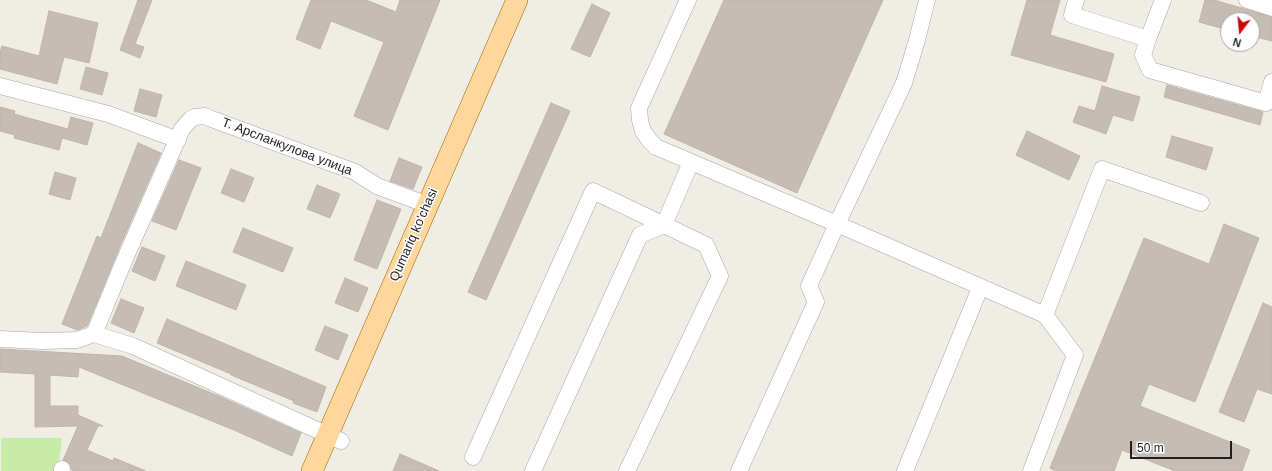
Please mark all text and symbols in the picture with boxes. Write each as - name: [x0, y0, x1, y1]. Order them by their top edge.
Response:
- north arrow: [1220, 12, 1260, 52]
- text: N: [1231, 36, 1242, 49]
- street label: Т. Арсланкулова улица: [220, 115, 354, 179]
- street label: Qumariq ko'chasi: [387, 186, 441, 284]
- scale bar: [1132, 433, 1234, 459]
- text: 50 m: [1137, 441, 1164, 455]

